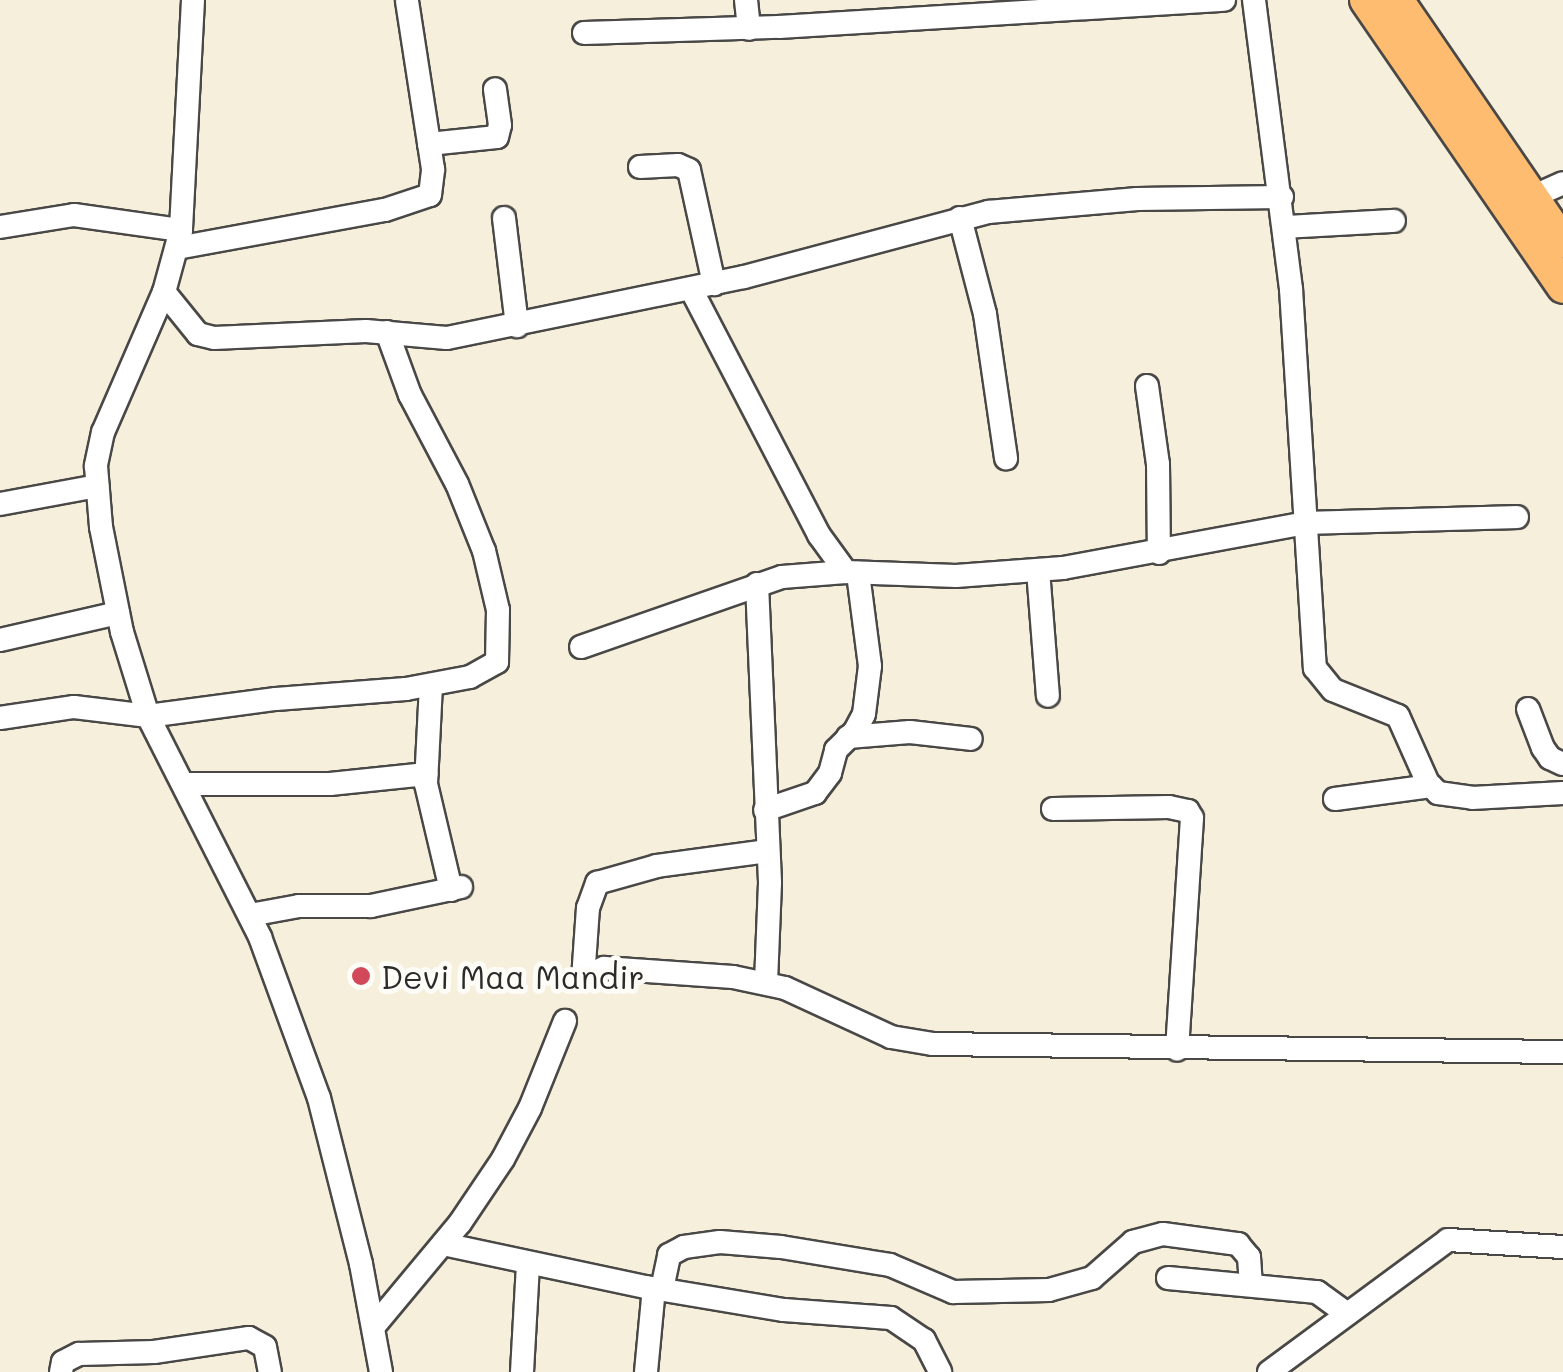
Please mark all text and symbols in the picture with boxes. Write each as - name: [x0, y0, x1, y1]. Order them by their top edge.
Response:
- place label: Devi Maa Mandir: [381, 957, 645, 995]
- marker: Devi Maa Mandir: [350, 965, 372, 987]

